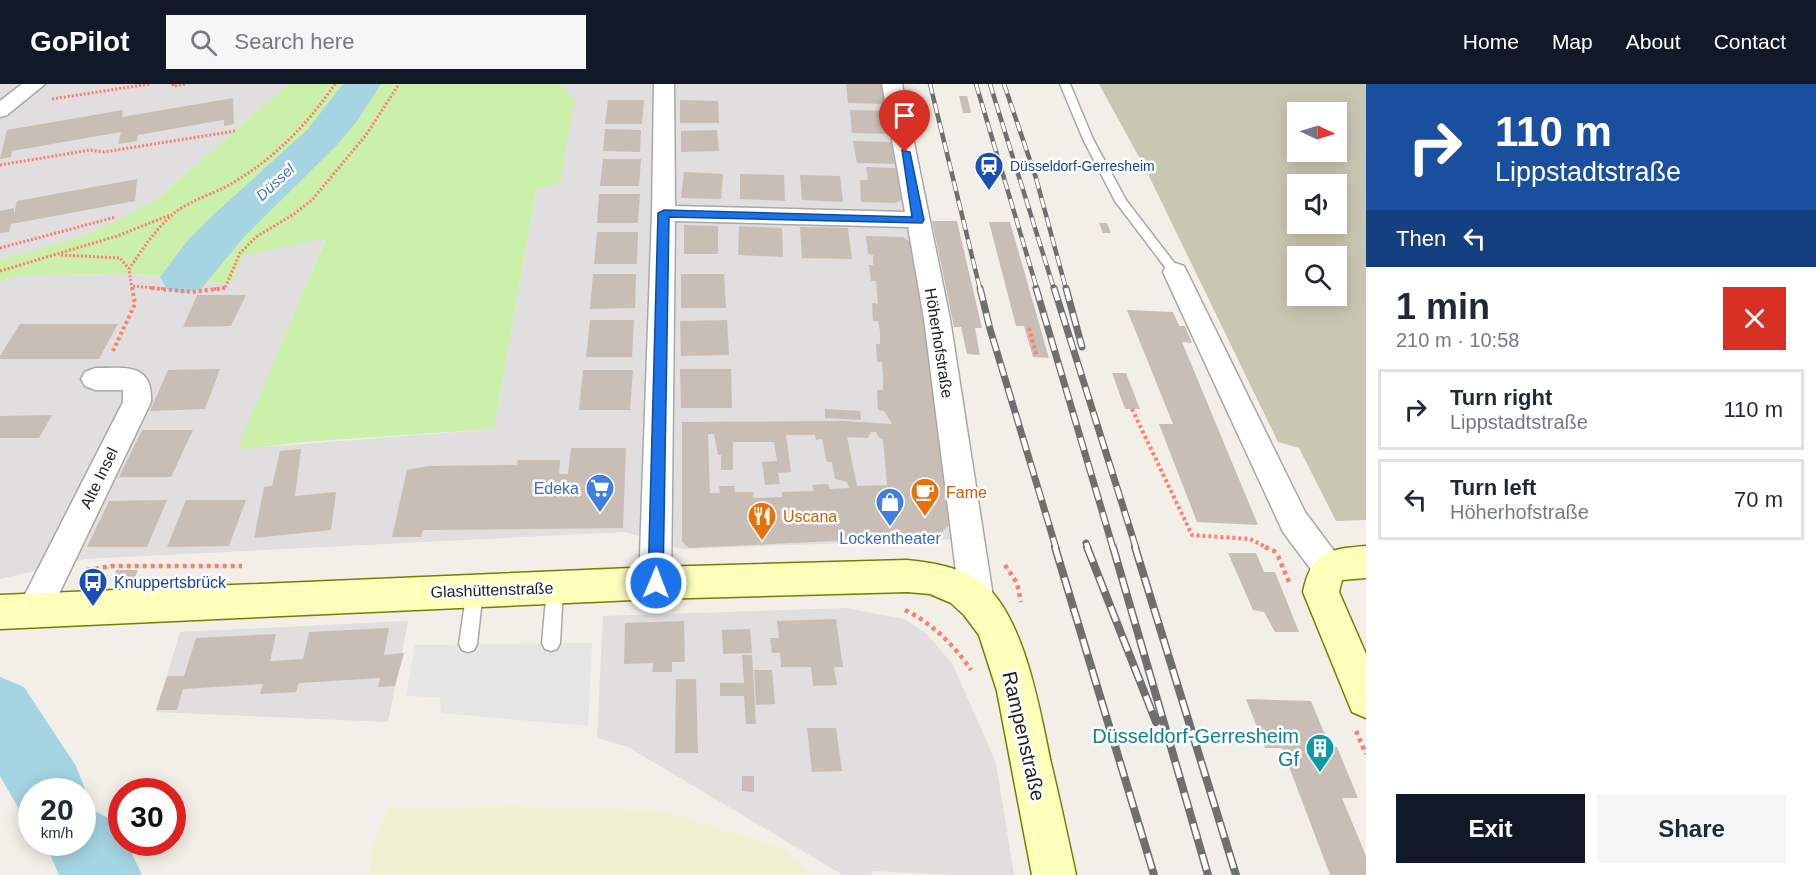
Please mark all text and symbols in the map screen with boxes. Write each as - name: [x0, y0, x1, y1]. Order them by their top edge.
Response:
- search box: [166, 15, 586, 69]
- text: GoPilot: [30, 26, 130, 57]
- icon: search: [187, 26, 220, 59]
- text: Search here: [235, 29, 354, 54]
- text: Home: [1463, 30, 1519, 53]
- text: Map: [1552, 30, 1593, 53]
- text: About: [1626, 30, 1681, 53]
- text: Contact: [1714, 30, 1786, 53]
- pin: [879, 90, 930, 152]
- icon: arrive: [888, 99, 921, 132]
- north arrow: [1287, 102, 1347, 162]
- map controls: [1287, 102, 1347, 306]
- icon: right: [1396, 108, 1474, 186]
- text: 110 m: [1495, 108, 1612, 155]
- station icon: Düsseldorf-Gerresheim: [973, 150, 1005, 192]
- text: Lippstadtstraße: [1495, 157, 1681, 187]
- place label: Düsseldorf-Gerresheim: [1010, 158, 1155, 174]
- water label: Düssel: [252, 160, 298, 204]
- button: sound: [1287, 174, 1347, 234]
- icon: left: [1458, 222, 1491, 255]
- text: Then: [1396, 226, 1446, 251]
- button: search: [1287, 246, 1347, 306]
- text: 1 min: [1396, 286, 1490, 327]
- street label: Höherhofstraße: [922, 287, 956, 399]
- button: close: [1723, 287, 1786, 350]
- text: 210 m · 10:58: [1396, 329, 1519, 351]
- text: Turn right: [1450, 385, 1552, 410]
- icon: right: [1399, 393, 1432, 426]
- text: 110 m: [1723, 397, 1783, 422]
- text: Lippstadtstraße: [1450, 411, 1588, 433]
- street label: Alte Insel: [77, 445, 121, 511]
- supermarket icon: Edeka: [584, 472, 616, 514]
- text: Turn left: [1450, 475, 1536, 500]
- cafe icon: Fame: [909, 476, 941, 518]
- place label: Edeka: [534, 480, 579, 497]
- icon: left: [1399, 483, 1432, 516]
- place label: Fame: [946, 484, 987, 501]
- shop icon: Lockentheater: [874, 486, 906, 528]
- text: 70 m: [1734, 487, 1783, 512]
- restaurant icon: Uscana: [746, 500, 778, 542]
- text: Höherhofstraße: [1450, 501, 1589, 523]
- place label: Uscana: [783, 508, 837, 525]
- place label: Lockentheater: [839, 530, 941, 547]
- position arrow: [624, 551, 688, 615]
- bus stop icon: Knuppertsbrück: [77, 566, 109, 608]
- place label: Knuppertsbrück: [114, 574, 227, 591]
- street label: Glashüttenstraße: [430, 579, 554, 601]
- street label: Rampenstraße: [998, 669, 1050, 803]
- place label: Düsseldorf-Gerresheim Gf: [1092, 725, 1299, 770]
- building icon: Düsseldorf-Gerresheim Gf: [1304, 732, 1336, 774]
- speed limit sign: 30: [108, 778, 186, 856]
- text: 20: [40, 793, 74, 826]
- button: Exit: [1396, 794, 1585, 863]
- button: Share: [1597, 794, 1786, 863]
- text: km/h: [41, 824, 73, 841]

